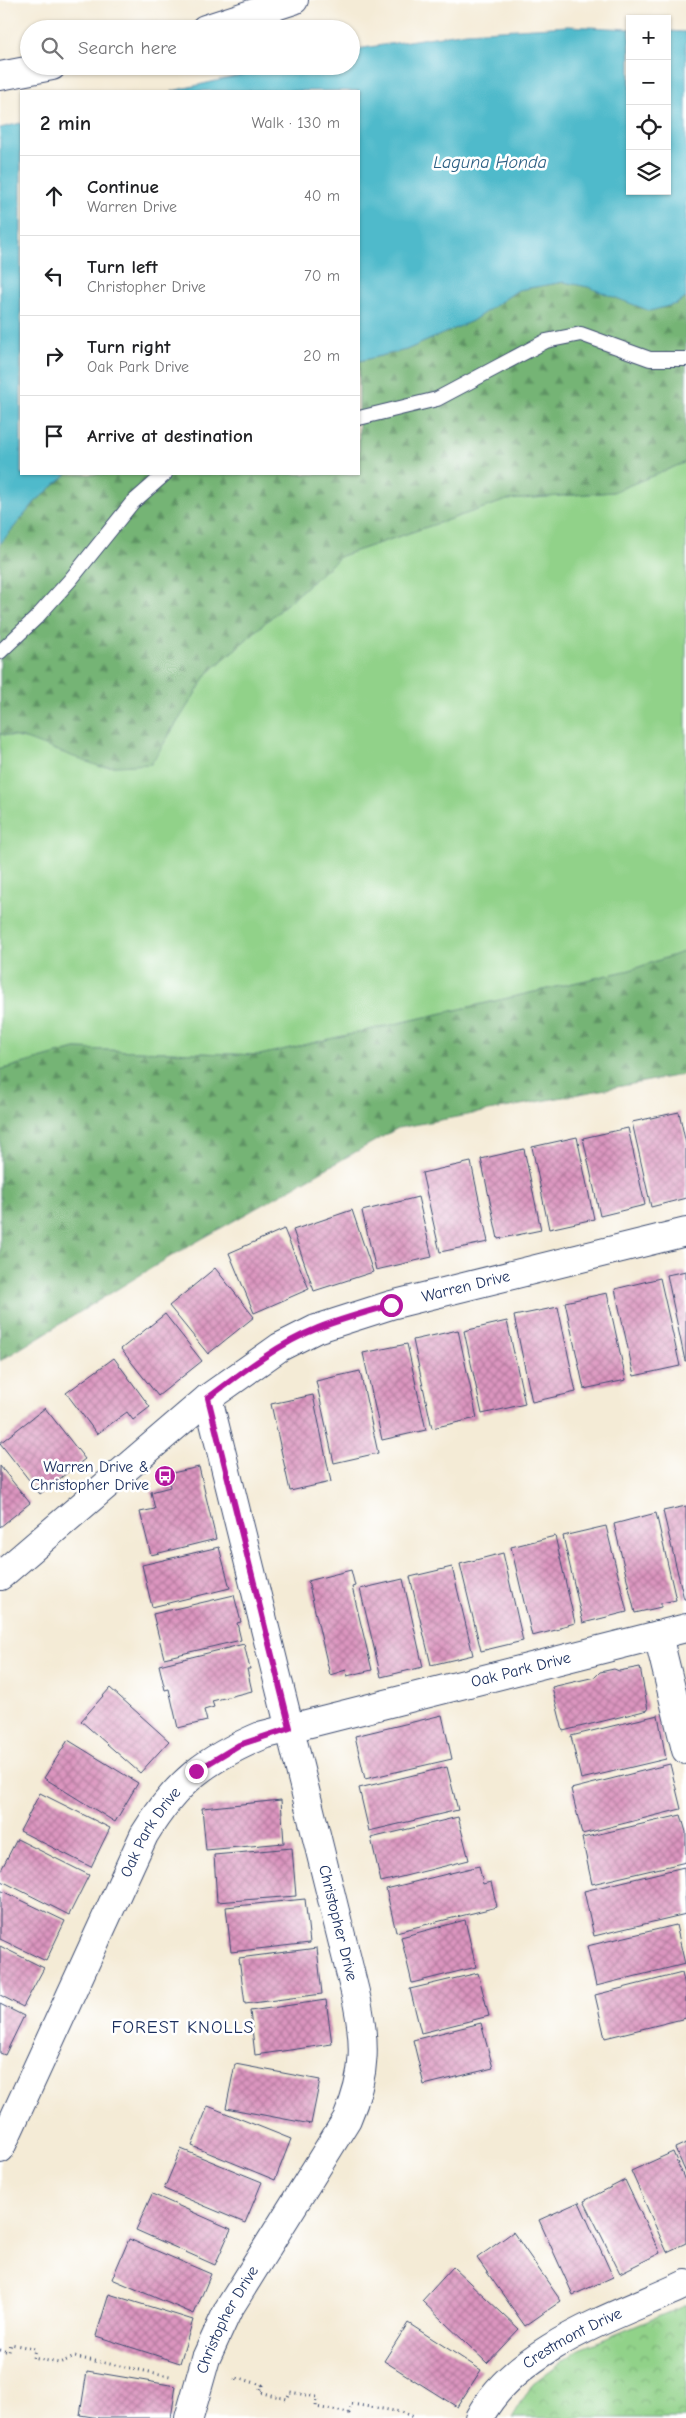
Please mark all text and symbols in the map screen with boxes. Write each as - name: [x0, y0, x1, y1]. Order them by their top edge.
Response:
- map controls: [626, 15, 671, 195]
- button: +: [626, 15, 671, 60]
- search box: [20, 20, 360, 75]
- icon: search: [38, 34, 66, 62]
- text: Search here: [78, 37, 177, 59]
- button: −: [626, 60, 671, 105]
- button: locate: [626, 105, 671, 150]
- text: 2 min: [40, 111, 91, 135]
- text: Walk · 130 m: [251, 114, 340, 132]
- button: layers: [626, 150, 671, 195]
- water label: Laguna Honda: [433, 152, 547, 173]
- text: Continue: [87, 176, 159, 198]
- icon: ahead: [40, 182, 68, 210]
- text: 40 m: [304, 187, 340, 205]
- text: Warren Drive: [87, 198, 177, 216]
- text: Turn left: [87, 256, 158, 278]
- icon: left: [40, 262, 68, 290]
- text: 70 m: [304, 267, 340, 285]
- text: Christopher Drive: [87, 278, 206, 296]
- text: Turn right: [87, 336, 171, 358]
- icon: right: [40, 342, 68, 370]
- text: 20 m: [303, 347, 340, 365]
- text: Oak Park Drive: [87, 358, 189, 376]
- icon: arrive: [40, 422, 68, 450]
- text: Arrive at destination: [87, 425, 253, 447]
- street label: Warren Drive: [420, 1267, 512, 1306]
- route start: [380, 1294, 403, 1317]
- place label: Warren Drive & Christopher Drive: [30, 1458, 149, 1494]
- bus stop icon: Warren Drive & Christopher Drive: [153, 1464, 177, 1488]
- street label: Oak Park Drive: [469, 1649, 572, 1691]
- route end: [185, 1760, 208, 1783]
- street label: Oak Park Drive: [117, 1783, 184, 1880]
- street label: Christopher Drive: [315, 1863, 361, 1983]
- district label: FOREST KNOLLS: [112, 2017, 254, 2038]
- street label: Christopher Drive: [193, 2263, 262, 2376]
- street label: Crestmont Drive: [519, 2304, 624, 2373]

